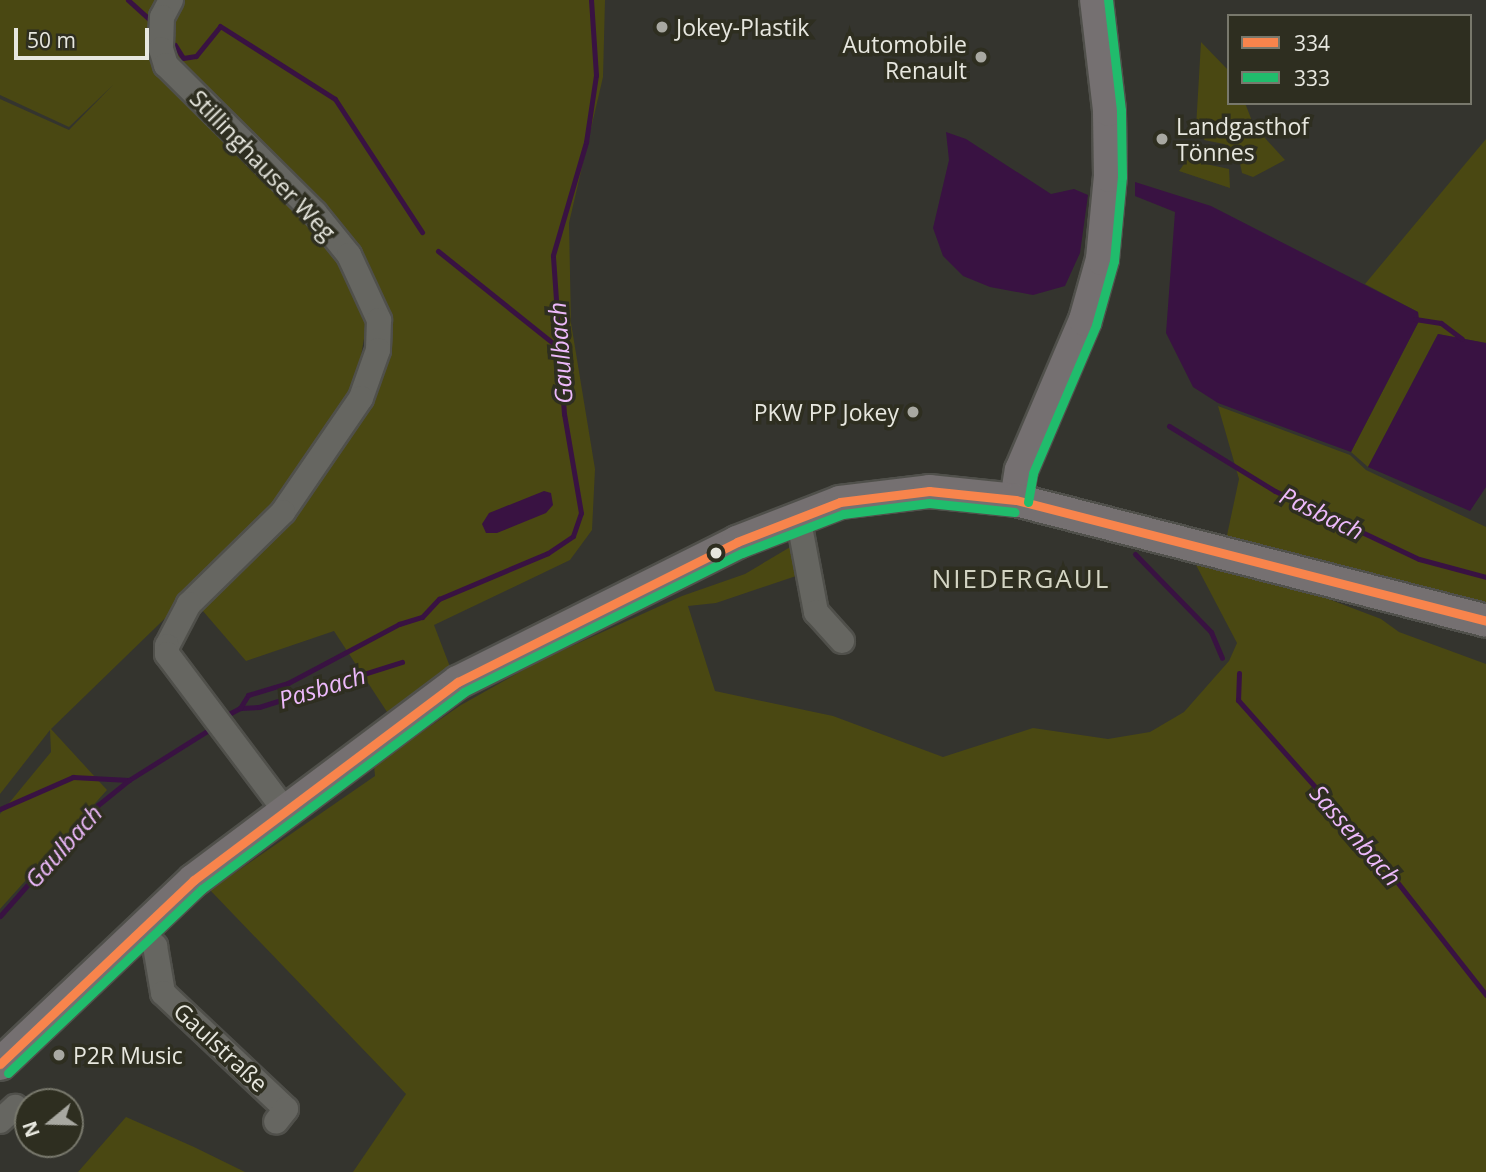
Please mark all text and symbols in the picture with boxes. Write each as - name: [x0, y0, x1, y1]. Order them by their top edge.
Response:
- place label: Jokey-Plastik: [676, 13, 809, 41]
- scale bar: [18, 14, 152, 58]
- legend: [1227, 14, 1472, 105]
- marker: Jokey-Plastik: [654, 19, 670, 35]
- text: 50 m: [27, 26, 76, 54]
- text: 334: [1294, 29, 1330, 57]
- place label: Automobile Renault: [843, 30, 967, 84]
- marker: Automobile Renault: [973, 49, 989, 65]
- text: 333: [1294, 64, 1330, 92]
- street label: Stillinghauser Weg: [184, 84, 342, 246]
- place label: Landgasthof Tönnes: [1176, 112, 1309, 166]
- marker: Landgasthof Tönnes: [1154, 131, 1170, 147]
- water label: Gaulbach: [542, 301, 578, 405]
- place label: PKW PP Jokey: [754, 398, 899, 426]
- marker: PKW PP Jokey: [905, 404, 921, 420]
- water label: Pasbach: [1275, 480, 1369, 546]
- unlabelled marker: [709, 546, 723, 560]
- district label: NIEDERGAUL: [933, 563, 1109, 595]
- water label: Pasbach: [275, 660, 369, 714]
- water label: Sassenbach: [1304, 779, 1408, 891]
- water label: Gaulbach: [18, 798, 108, 894]
- street label: Gaulstraße: [168, 997, 274, 1097]
- place label: P2R Music: [73, 1041, 183, 1069]
- marker: P2R Music: [51, 1047, 67, 1063]
- north arrow: [14, 1088, 84, 1158]
- text: N: [16, 1118, 46, 1141]

